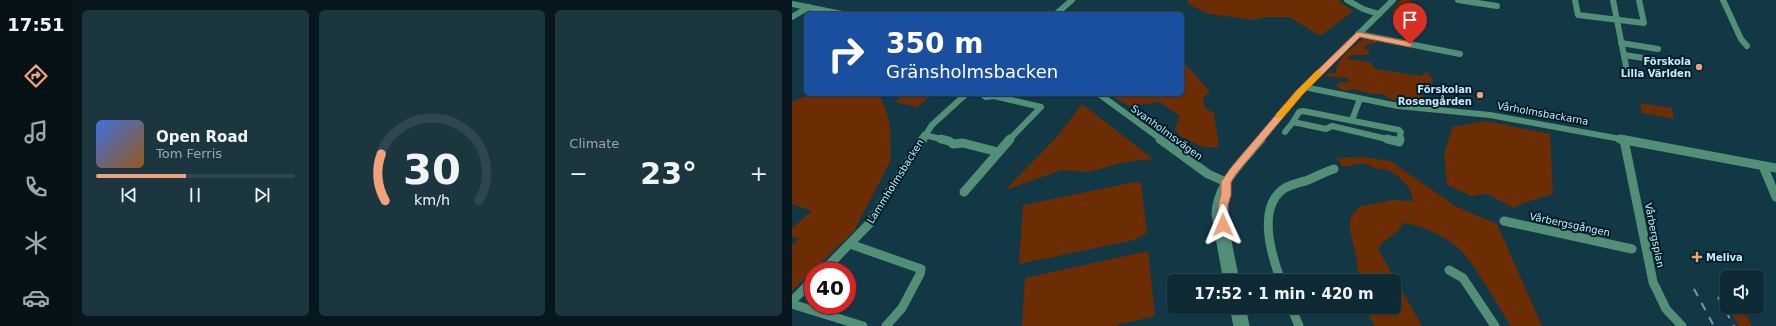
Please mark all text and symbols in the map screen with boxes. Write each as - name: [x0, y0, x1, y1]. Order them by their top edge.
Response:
- pin: [1393, 3, 1427, 44]
- icon: arrive: [1399, 9, 1421, 31]
- text: 17:51: [7, 14, 65, 35]
- text: 350 m: [886, 27, 983, 60]
- icon: right: [820, 28, 872, 80]
- place label: Förskola Lilla Världen: [1621, 56, 1691, 79]
- text: Gränsholmsbacken: [886, 61, 1058, 82]
- icon: directions: [22, 62, 50, 90]
- marker: Förskola Lilla Världen: [1694, 62, 1704, 72]
- place label: Förskolan Rosengården: [1398, 84, 1472, 107]
- marker: Förskolan Rosengården: [1475, 90, 1485, 100]
- street label: Vårholmsbackarna: [1496, 99, 1590, 127]
- street label: Svanholmsvägen: [1129, 103, 1205, 162]
- icon: music: [22, 118, 50, 146]
- text: Open Road: [156, 128, 248, 146]
- text: Climate: [569, 136, 619, 151]
- street label: Lammholmsbacken: [865, 137, 926, 225]
- text: 30: [403, 145, 461, 194]
- text: Tom Ferris: [156, 146, 222, 161]
- text: 23°: [640, 156, 697, 191]
- text: −: [569, 161, 588, 186]
- text: +: [750, 161, 768, 186]
- icon: phone: [22, 173, 50, 201]
- icon: previous: [118, 184, 140, 206]
- icon: pause: [184, 184, 206, 206]
- icon: next: [251, 184, 273, 206]
- text: km/h: [414, 192, 450, 208]
- street label: Vårbergsplan: [1643, 202, 1667, 268]
- position arrow: [1202, 204, 1244, 246]
- street label: Vårbergsgången: [1529, 210, 1611, 238]
- icon: climate: [22, 229, 50, 257]
- marker: Meliva: [1691, 251, 1703, 263]
- place label: Meliva: [1706, 252, 1743, 263]
- speed limit sign: 40: [804, 262, 856, 314]
- map controls: [1720, 270, 1764, 314]
- button: sound: [1720, 270, 1764, 314]
- icon: car: [22, 284, 50, 312]
- text: 17:52 · 1 min · 420 m: [1194, 285, 1374, 303]

